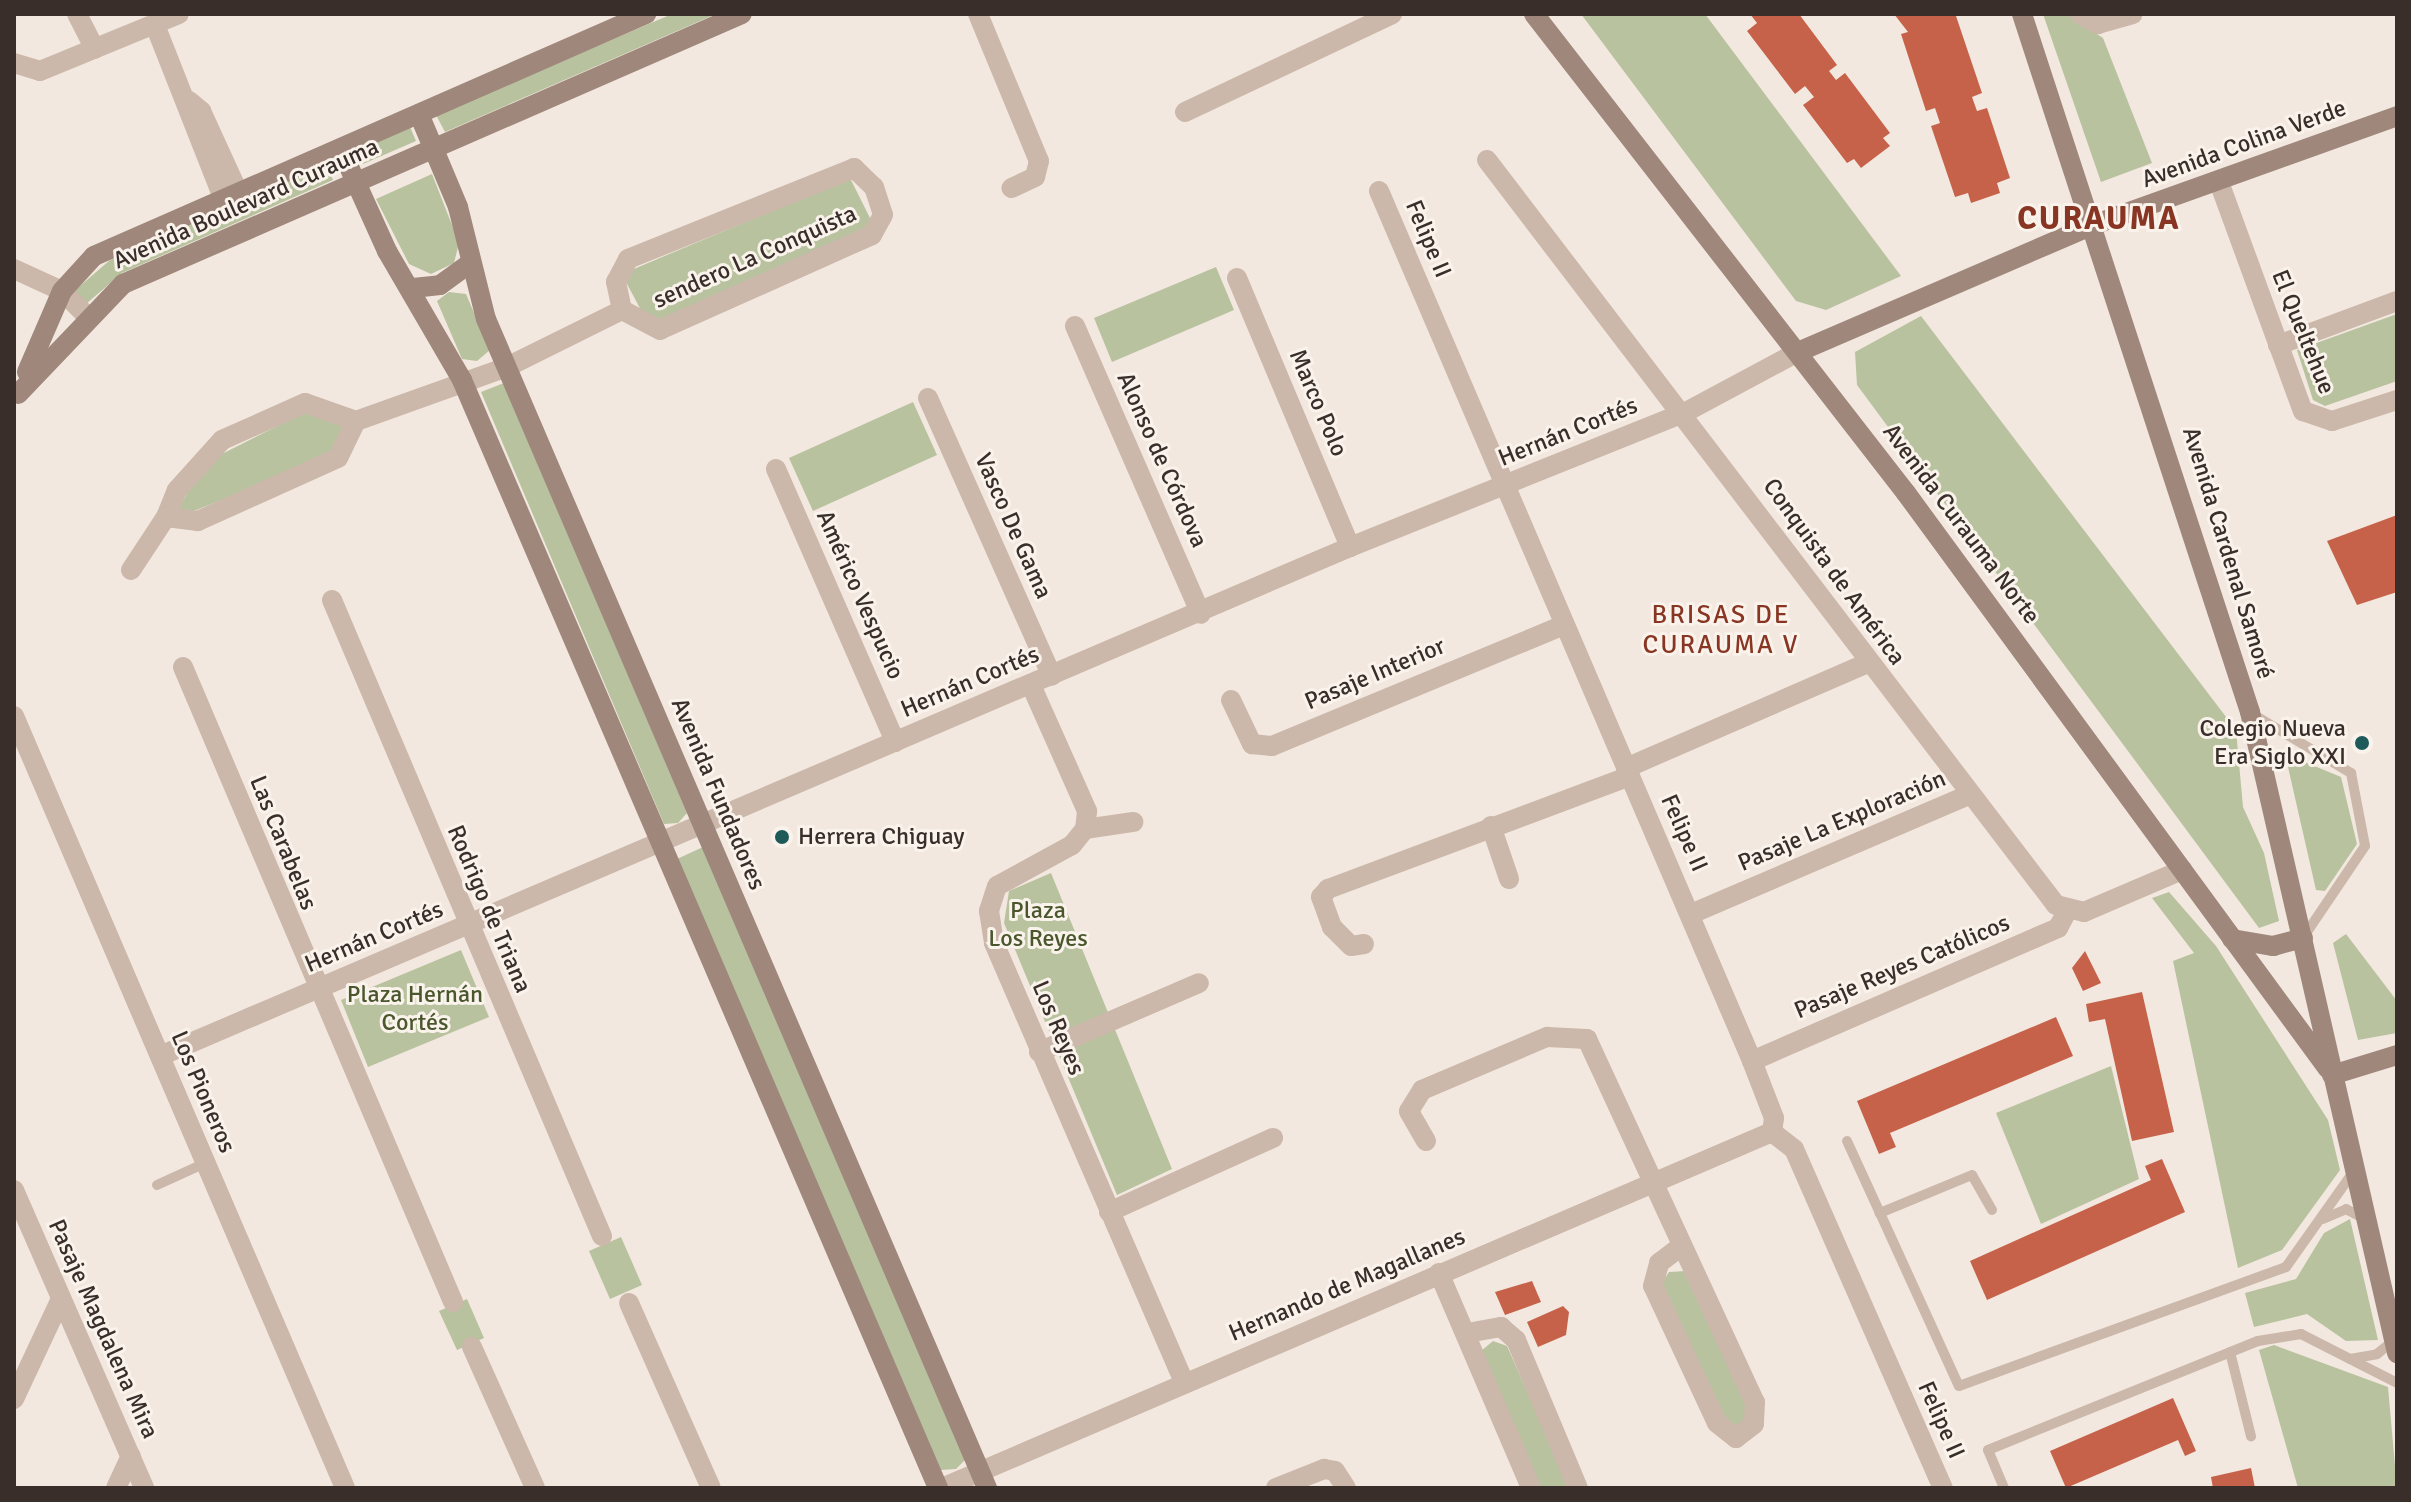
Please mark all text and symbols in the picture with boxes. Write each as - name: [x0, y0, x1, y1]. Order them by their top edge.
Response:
- street label: Avenida Colina Verde: [2138, 94, 2350, 194]
- street label: Avenida Boulevard Curauma: [109, 132, 383, 276]
- street label: Felipe II: [1399, 196, 1457, 282]
- street label: sendero La Conquista: [649, 199, 861, 315]
- district label: CURAUMA: [2017, 200, 2181, 238]
- street label: El Queltehue: [2265, 266, 2341, 398]
- street label: Marco Polo: [1283, 345, 1353, 461]
- street label: Alonso de Córdova: [1111, 368, 1213, 552]
- street label: Hernán Cortés: [1494, 391, 1642, 473]
- street label: Avenida Curauma Norte: [1876, 418, 2046, 630]
- street label: Avenida Cardenal Samoré: [2176, 424, 2280, 682]
- street label: Vasco De Gama: [968, 449, 1058, 603]
- street label: Conquista de América: [1757, 473, 1911, 671]
- street label: Américo Vespucio: [810, 506, 910, 684]
- district label: BRISAS DE CURAUMA V: [1643, 600, 1799, 662]
- street label: Pasaje Interior: [1301, 632, 1449, 716]
- street label: Hernán Cortés: [896, 640, 1044, 724]
- street label: Avenida Fundadores: [665, 694, 771, 894]
- place label: Colegio Nueva Era Siglo XXI: [2199, 715, 2346, 771]
- marker: Colegio Nueva Era Siglo XXI: [2353, 734, 2371, 752]
- street label: Pasaje La Exploración: [1734, 764, 1950, 878]
- street label: Las Carabelas: [243, 772, 323, 914]
- street label: Felipe II: [1654, 790, 1714, 876]
- street label: Rodrigo de Triana: [441, 821, 537, 997]
- place label: Herrera Chiguay: [798, 823, 964, 851]
- marker: Herrera Chiguay: [773, 828, 791, 846]
- street label: Hernán Cortés: [300, 895, 448, 979]
- park label: Plaza Los Reyes: [988, 897, 1088, 953]
- street label: Pasaje Reyes Católicos: [1790, 909, 2014, 1025]
- street label: Los Reyes: [1025, 977, 1091, 1079]
- park label: Plaza Hernán Cortés: [347, 981, 483, 1037]
- street label: Los Pioneros: [164, 1027, 242, 1157]
- street label: Pasaje Magdalena Mira: [42, 1215, 164, 1443]
- street label: Hernando de Magallanes: [1225, 1222, 1469, 1348]
- street label: Felipe II: [1911, 1377, 1971, 1463]

